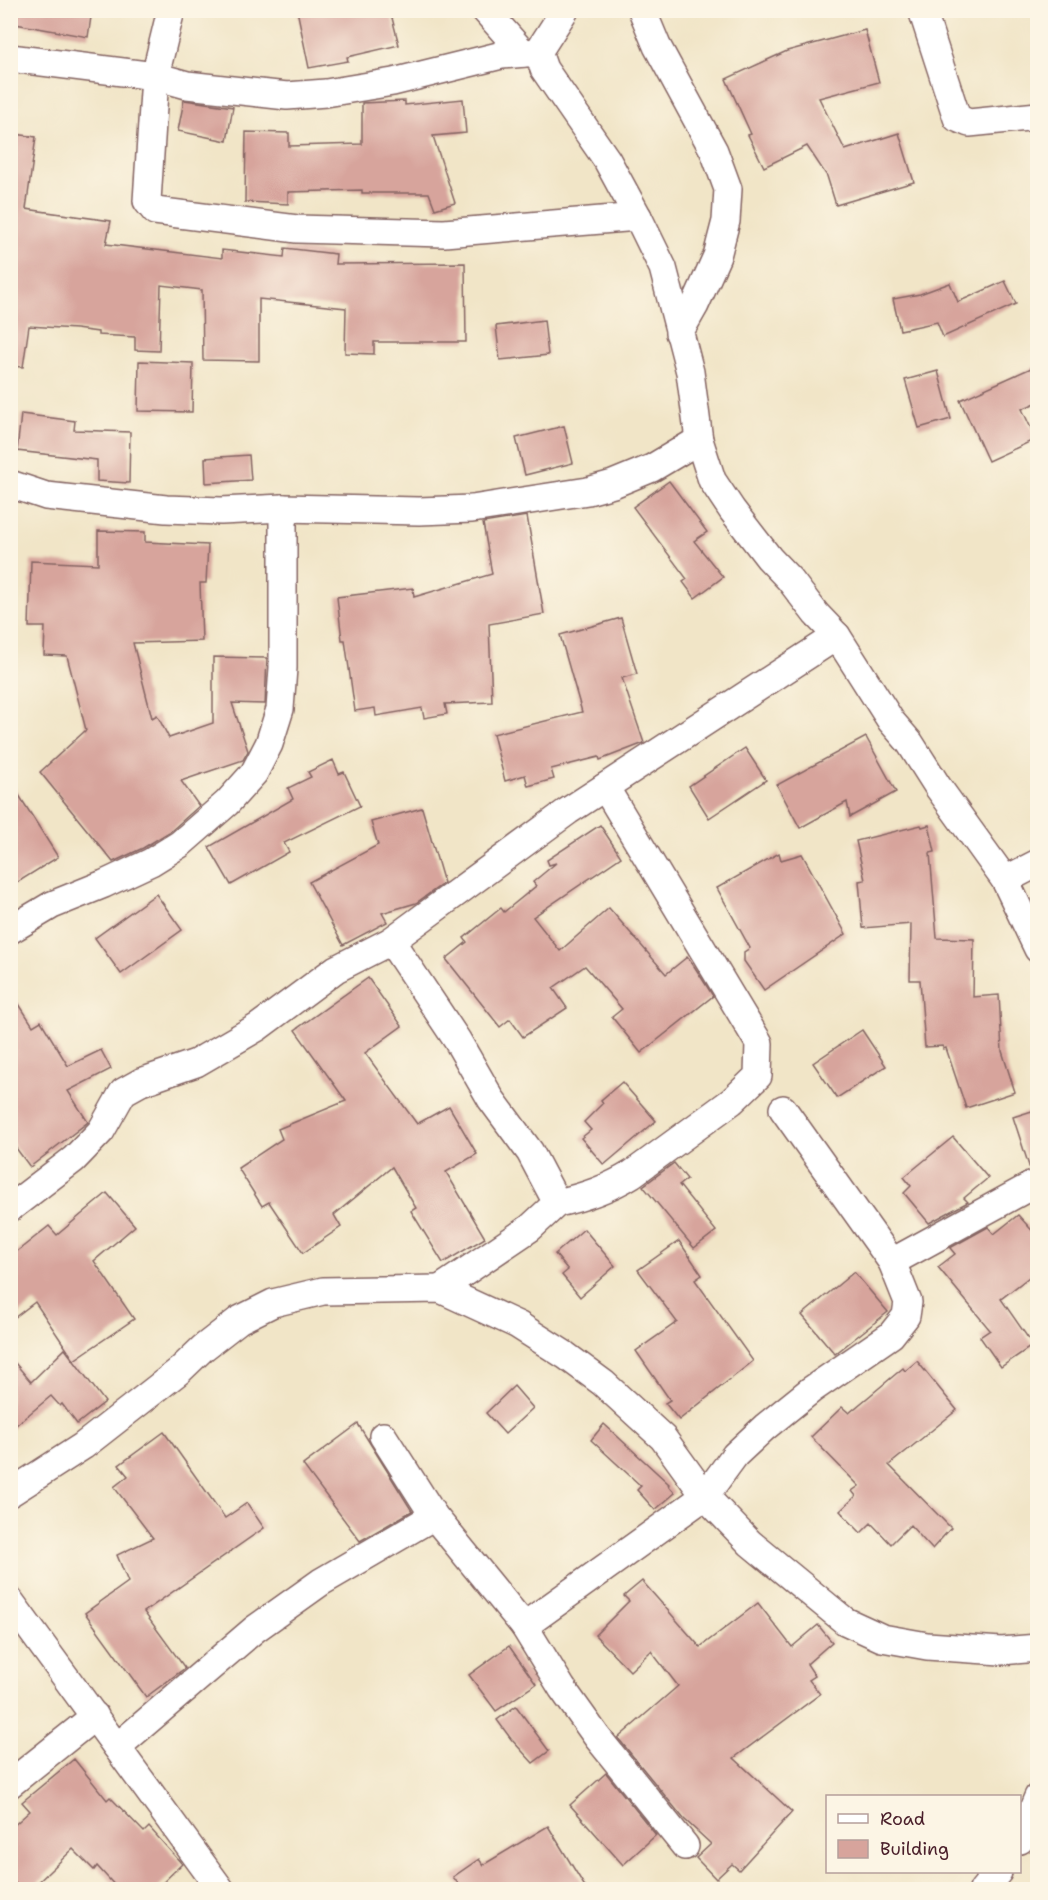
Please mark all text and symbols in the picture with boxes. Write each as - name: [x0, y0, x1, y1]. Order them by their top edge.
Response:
- legend: [826, 1795, 1021, 1873]
- text: Road: [880, 1807, 925, 1831]
- text: Building: [880, 1837, 949, 1861]

